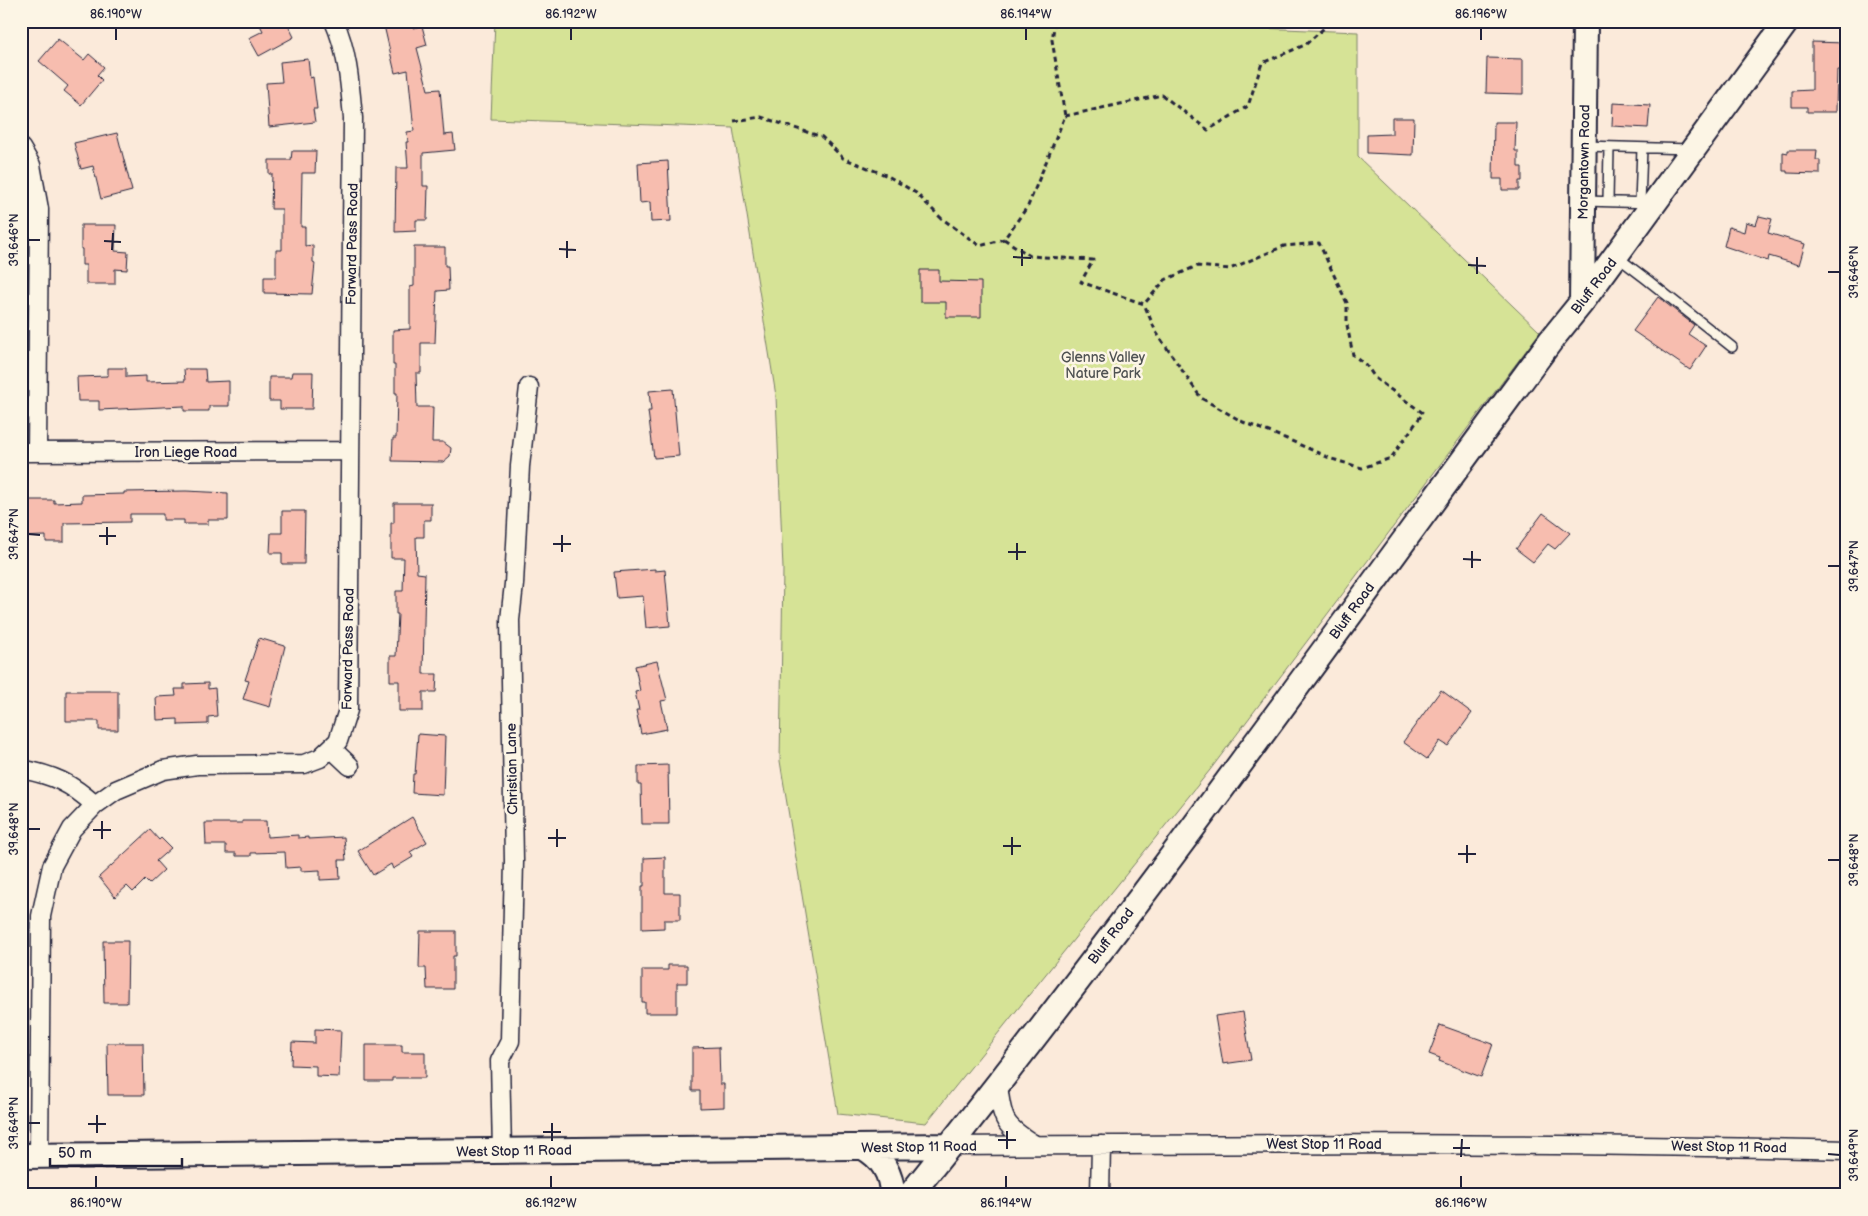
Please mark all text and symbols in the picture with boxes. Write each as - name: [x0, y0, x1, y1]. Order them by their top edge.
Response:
- text: 86.190°W: [90, 7, 142, 22]
- text: 86.192°W: [545, 7, 597, 22]
- text: 86.194°W: [1000, 7, 1052, 22]
- text: 86.196°W: [1455, 7, 1507, 22]
- street label: Morgantown Road: [1574, 104, 1594, 220]
- street label: Forward Pass Road: [342, 183, 362, 305]
- text: 39.646°N: [7, 214, 22, 266]
- text: 39.646°N: [1847, 246, 1862, 298]
- street label: Bluff Road: [1567, 255, 1621, 317]
- park label: Glenns Valley Nature Park: [1061, 349, 1146, 382]
- street label: Iron Liege Road: [135, 444, 237, 461]
- text: 39.647°N: [7, 508, 22, 560]
- text: 39.647°N: [1847, 540, 1862, 592]
- street label: Bluff Road: [1326, 579, 1378, 643]
- street label: Forward Pass Road: [338, 588, 358, 710]
- street label: Christian Lane: [503, 723, 521, 815]
- text: 39.648°N: [7, 803, 22, 855]
- text: 39.648°N: [1847, 834, 1862, 886]
- street label: Bluff Road: [1084, 905, 1138, 967]
- text: 39.649°N: [7, 1097, 22, 1149]
- text: 39.649°N: [1847, 1129, 1862, 1181]
- scale bar: [50, 1136, 182, 1168]
- street label: West Stop 11 Road: [1266, 1136, 1382, 1153]
- street label: West Stop 11 Road: [861, 1137, 977, 1157]
- street label: West Stop 11 Road: [1671, 1137, 1787, 1157]
- street label: West Stop 11 Road: [456, 1141, 572, 1161]
- text: 50 m: [58, 1144, 92, 1163]
- text: 86.190°W: [70, 1196, 122, 1211]
- text: 86.192°W: [525, 1196, 577, 1211]
- text: 86.194°W: [980, 1196, 1032, 1211]
- text: 86.196°W: [1435, 1196, 1487, 1211]

